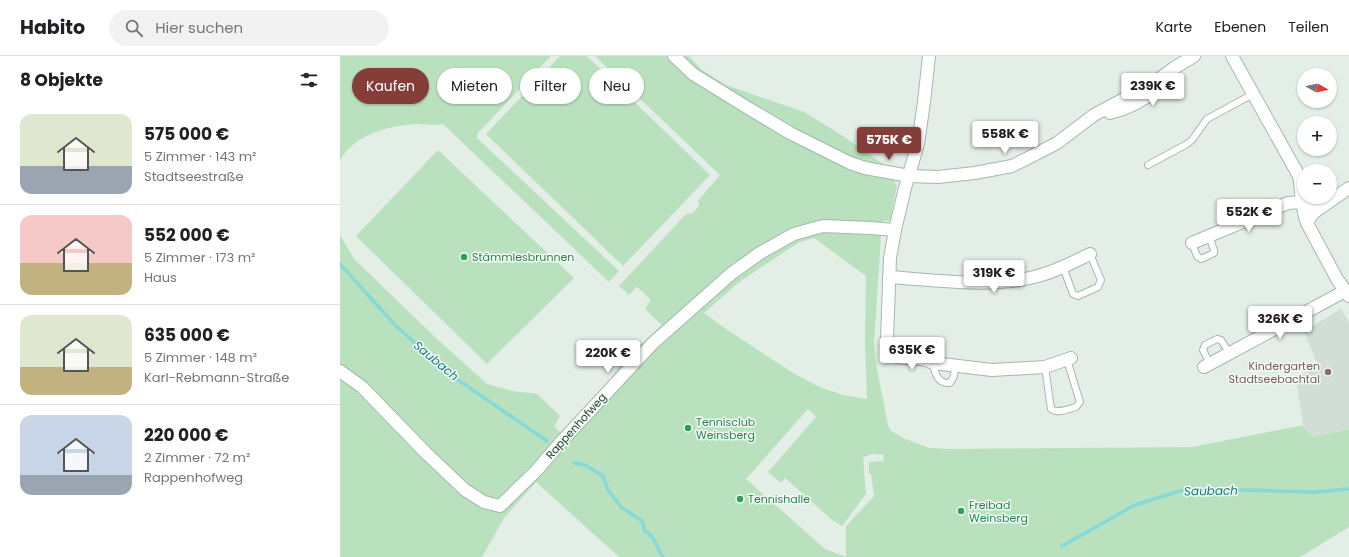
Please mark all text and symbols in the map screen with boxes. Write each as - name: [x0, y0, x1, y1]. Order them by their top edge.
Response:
- search box: [109, 10, 389, 46]
- text: Habito: [20, 14, 85, 41]
- icon: search: [123, 17, 145, 39]
- text: Hier suchen: [155, 17, 243, 38]
- text: Karte: [1155, 17, 1192, 37]
- text: Ebenen: [1214, 17, 1266, 37]
- text: Teilen: [1288, 17, 1329, 37]
- text: 8 Objekte: [20, 68, 103, 92]
- chip: Kaufen: [352, 68, 429, 104]
- chip: Mieten: [437, 68, 512, 104]
- chip: Filter: [520, 68, 581, 104]
- chip: Neu: [589, 68, 644, 104]
- north arrow: [1297, 68, 1337, 108]
- map controls: [1297, 68, 1337, 204]
- icon: filters: [298, 69, 320, 91]
- pin: 239K €: [1120, 73, 1186, 107]
- text: 239K €: [1130, 76, 1176, 95]
- button: +: [1297, 116, 1337, 156]
- pin: 558K €: [972, 121, 1038, 155]
- text: 575 000 €: [144, 122, 229, 146]
- text: 558K €: [981, 124, 1029, 143]
- pin: 575K €: [856, 127, 922, 161]
- icon: home: [52, 130, 100, 178]
- text: 575K €: [866, 130, 912, 149]
- text: 5 Zimmer · 143 m²: [144, 147, 256, 166]
- button: −: [1297, 164, 1337, 204]
- text: Stadtseestraße: [144, 167, 244, 186]
- pin: 552K €: [1216, 199, 1282, 233]
- text: 552K €: [1226, 202, 1272, 221]
- text: 552 000 €: [144, 223, 230, 247]
- icon: home: [52, 231, 100, 279]
- text: 5 Zimmer · 173 m²: [144, 248, 255, 267]
- place label: Stämmlesbrunnen: [472, 249, 574, 265]
- marker: Stämmlesbrunnen: [459, 252, 469, 262]
- pin: 319K €: [961, 260, 1027, 294]
- text: 319K €: [973, 263, 1015, 282]
- text: Haus: [144, 268, 177, 287]
- pin: 326K €: [1247, 306, 1313, 340]
- text: 326K €: [1257, 309, 1303, 328]
- text: 635 000 €: [144, 323, 230, 347]
- icon: home: [52, 331, 100, 379]
- water label: Saubach: [410, 337, 462, 384]
- pin: 635K €: [879, 337, 945, 371]
- pin: 220K €: [575, 340, 641, 374]
- text: 635K €: [889, 340, 935, 359]
- text: 220K €: [585, 343, 631, 362]
- text: 5 Zimmer · 148 m²: [144, 348, 257, 367]
- place label: Kindergarten Stadtseebachtal: [1229, 358, 1320, 387]
- marker: Kindergarten Stadtseebachtal: [1323, 367, 1333, 377]
- text: Karl-Rebmann-Straße: [144, 368, 289, 387]
- street label: Rappenhofweg: [542, 389, 610, 463]
- place label: Tennisclub Weinsberg: [696, 414, 755, 443]
- text: 220 000 €: [144, 423, 229, 447]
- marker: Tennisclub Weinsberg: [683, 423, 693, 433]
- icon: home: [52, 431, 100, 479]
- text: 2 Zimmer · 72 m²: [144, 448, 250, 467]
- text: Rappenhofweg: [144, 468, 243, 487]
- water label: Saubach: [1184, 482, 1238, 499]
- place label: Tennishalle: [748, 491, 810, 507]
- marker: Tennishalle: [735, 494, 745, 504]
- place label: Freibad Weinsberg: [969, 497, 1028, 526]
- marker: Freibad Weinsberg: [956, 506, 966, 516]

